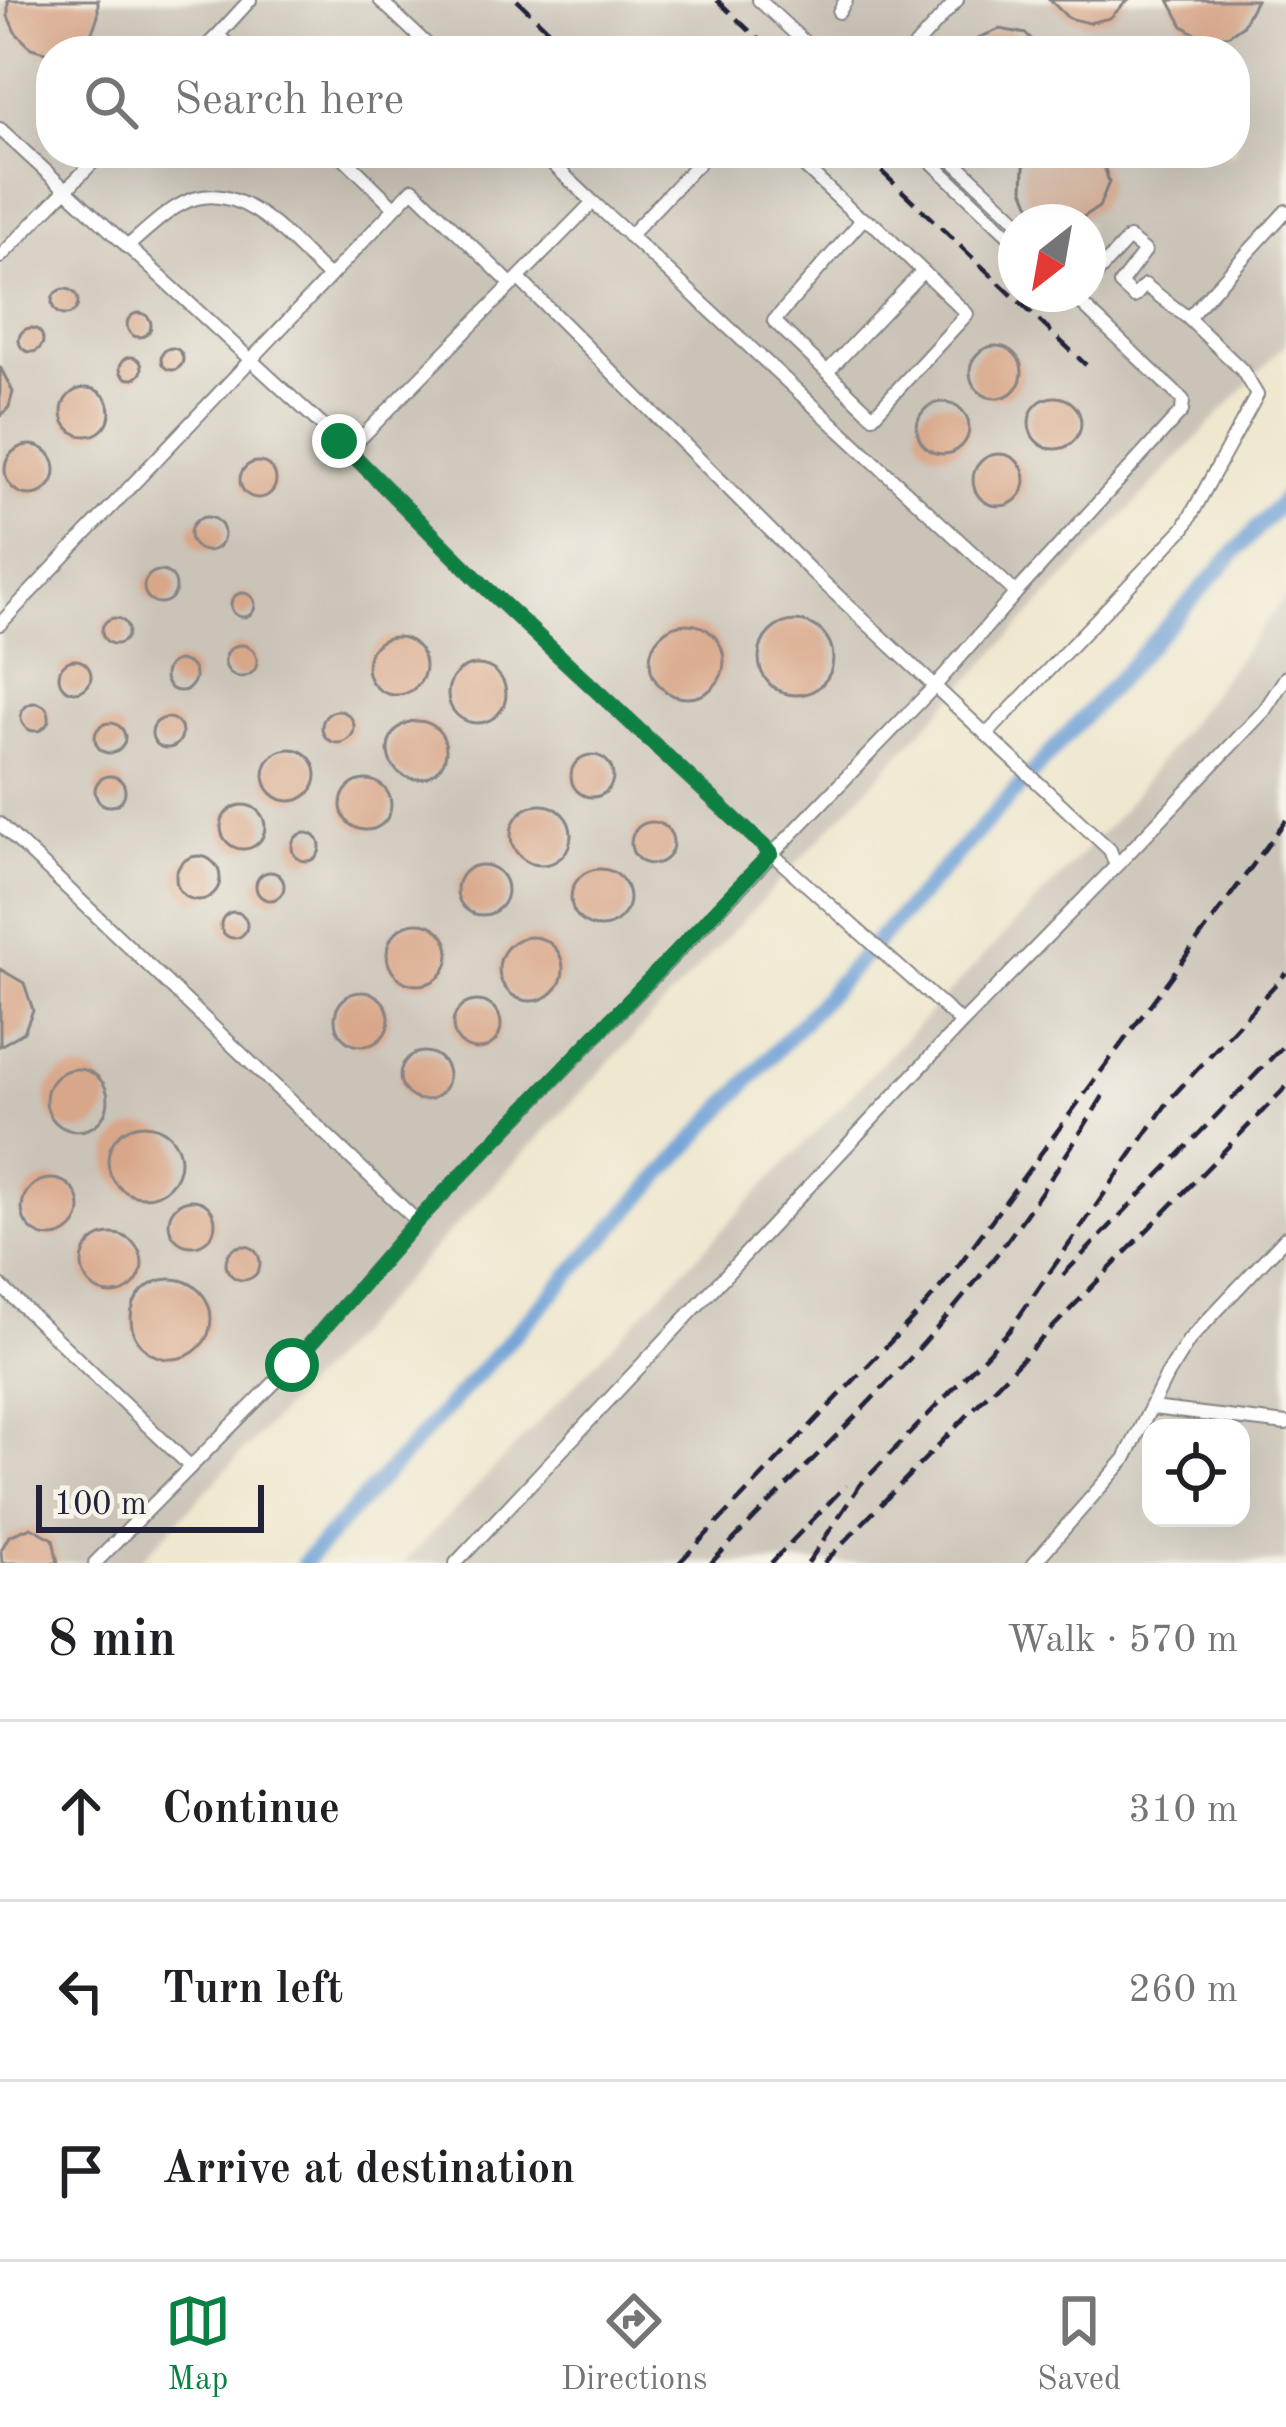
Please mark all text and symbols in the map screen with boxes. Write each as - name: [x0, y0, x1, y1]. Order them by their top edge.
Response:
- search box: [36, 36, 1250, 168]
- icon: search: [78, 69, 144, 135]
- text: Search here: [174, 79, 404, 124]
- north arrow: [998, 204, 1106, 312]
- route end: [312, 414, 366, 468]
- route start: [265, 1338, 319, 1392]
- map controls: [1142, 1419, 1250, 1527]
- button: locate: [1142, 1419, 1250, 1527]
- scale bar: [36, 1479, 264, 1532]
- text: 100 m: [54, 1489, 147, 1522]
- text: 8 min: [48, 1616, 176, 1667]
- text: Walk · 570 m: [1007, 1621, 1238, 1660]
- icon: ahead: [48, 1778, 114, 1844]
- text: Continue: [162, 1788, 340, 1833]
- text: 310 m: [1128, 1791, 1238, 1830]
- icon: left: [48, 1958, 114, 2024]
- text: Turn left: [162, 1968, 343, 2013]
- text: 260 m: [1128, 1971, 1238, 2010]
- icon: arrive: [48, 2138, 114, 2204]
- text: Arrive at destination: [162, 2148, 575, 2193]
- tab: Map: [165, 2288, 231, 2401]
- tab: Directions: [561, 2288, 707, 2401]
- tab: Saved: [1037, 2288, 1121, 2401]

